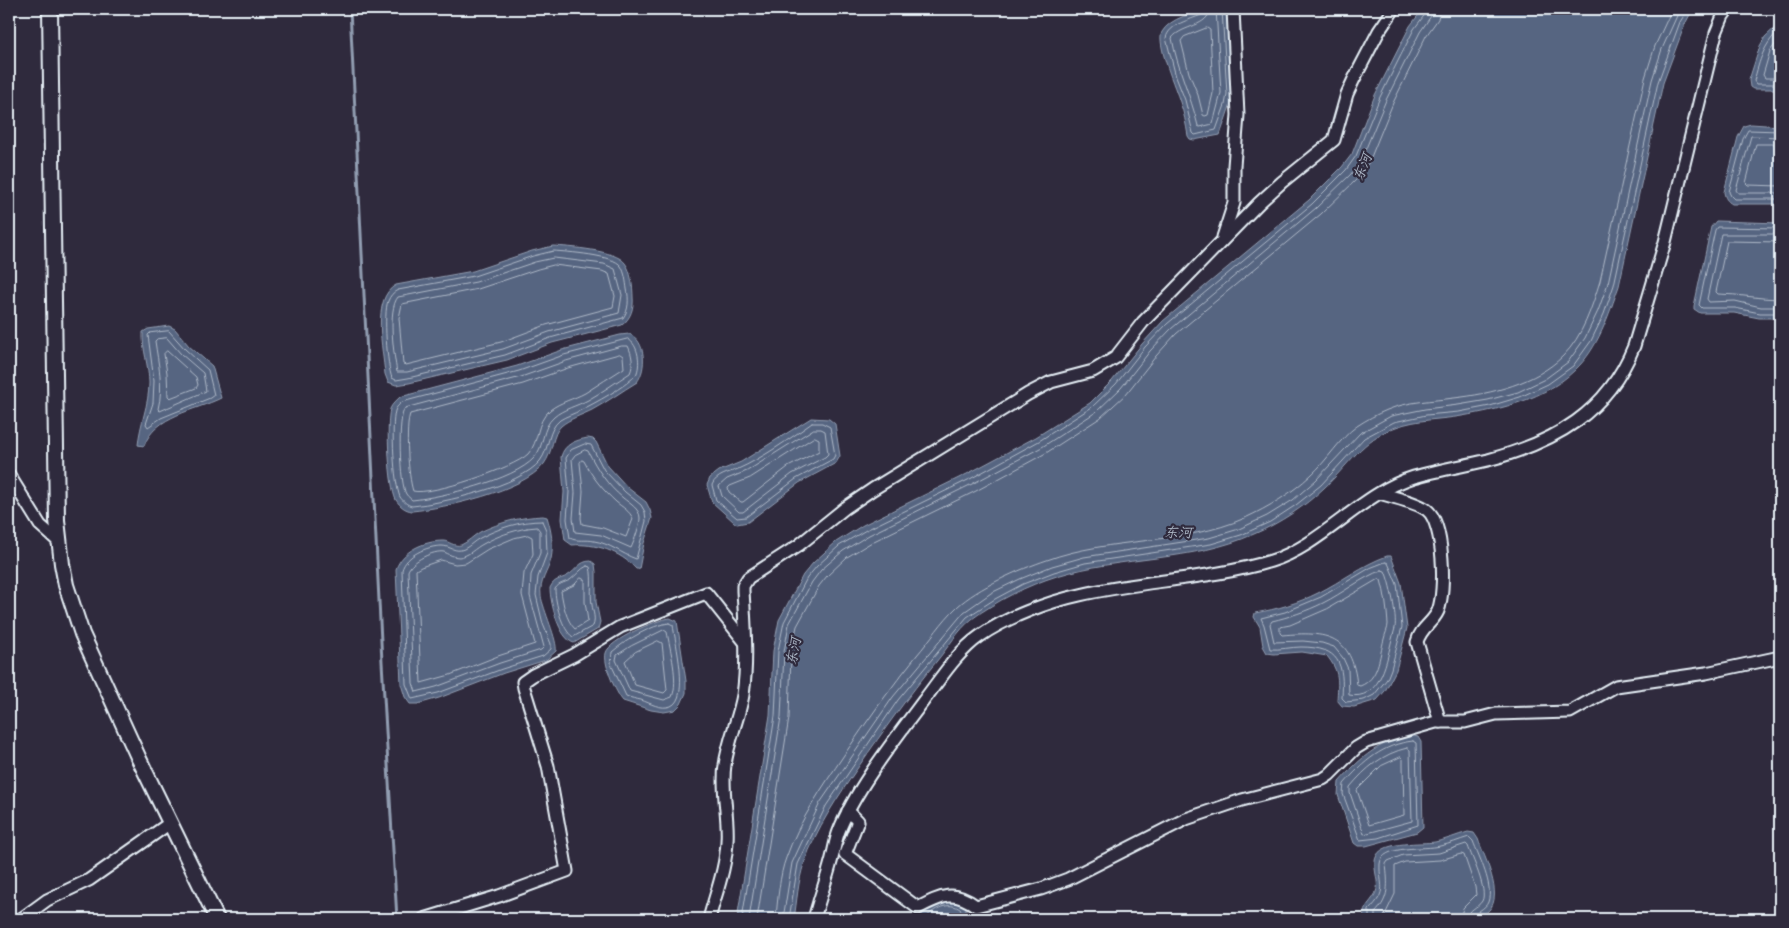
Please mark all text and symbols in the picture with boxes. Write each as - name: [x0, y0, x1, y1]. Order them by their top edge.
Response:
- water label: 东河: [1348, 149, 1376, 183]
- water label: 东河: [1164, 523, 1194, 541]
- water label: 东河: [781, 634, 805, 666]

